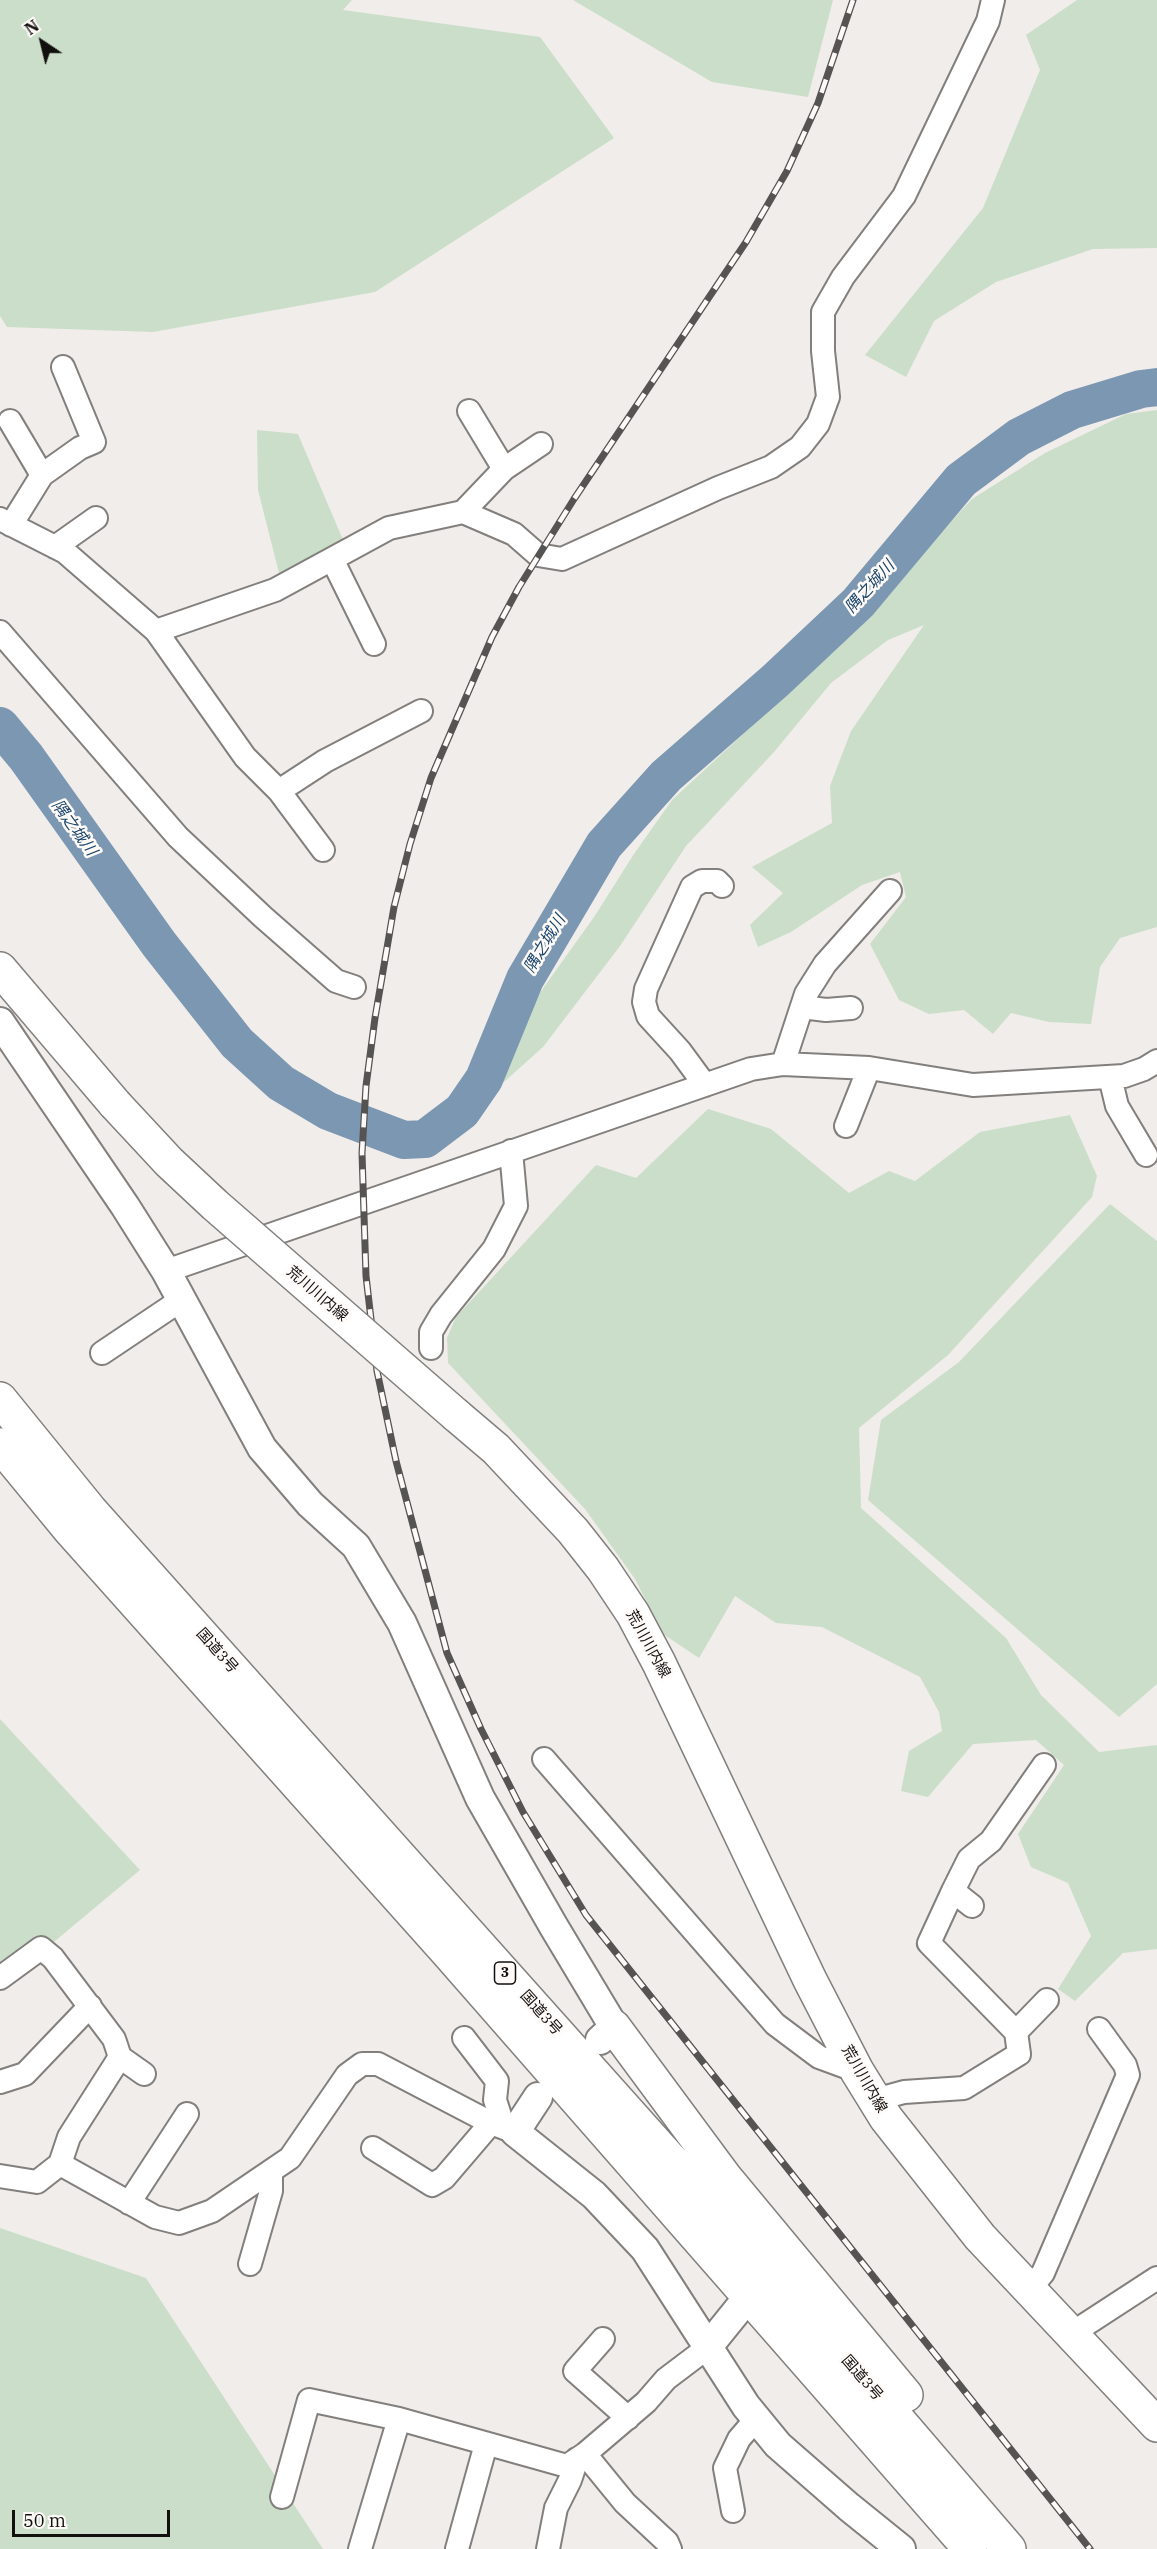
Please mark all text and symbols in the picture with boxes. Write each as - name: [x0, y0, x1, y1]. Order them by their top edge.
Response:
- north arrow: [12, 12, 72, 72]
- text: N: [21, 15, 43, 39]
- water label: 隅之城川: [841, 557, 899, 617]
- water label: 隅之城川: [47, 796, 101, 860]
- water label: 隅之城川: [520, 912, 570, 976]
- street label: 荒川川内線: [283, 1263, 351, 1325]
- street label: 荒川川内線: [622, 1607, 674, 1681]
- street label: 国道3号: [192, 1625, 242, 1677]
- road number: 3: [494, 1962, 516, 1984]
- street label: 国道3号: [516, 1987, 566, 2039]
- street label: 荒川川内線: [837, 2042, 891, 2116]
- street label: 国道3号: [837, 2352, 887, 2404]
- scale bar: [15, 2498, 172, 2536]
- text: 50 m: [23, 2509, 66, 2532]

